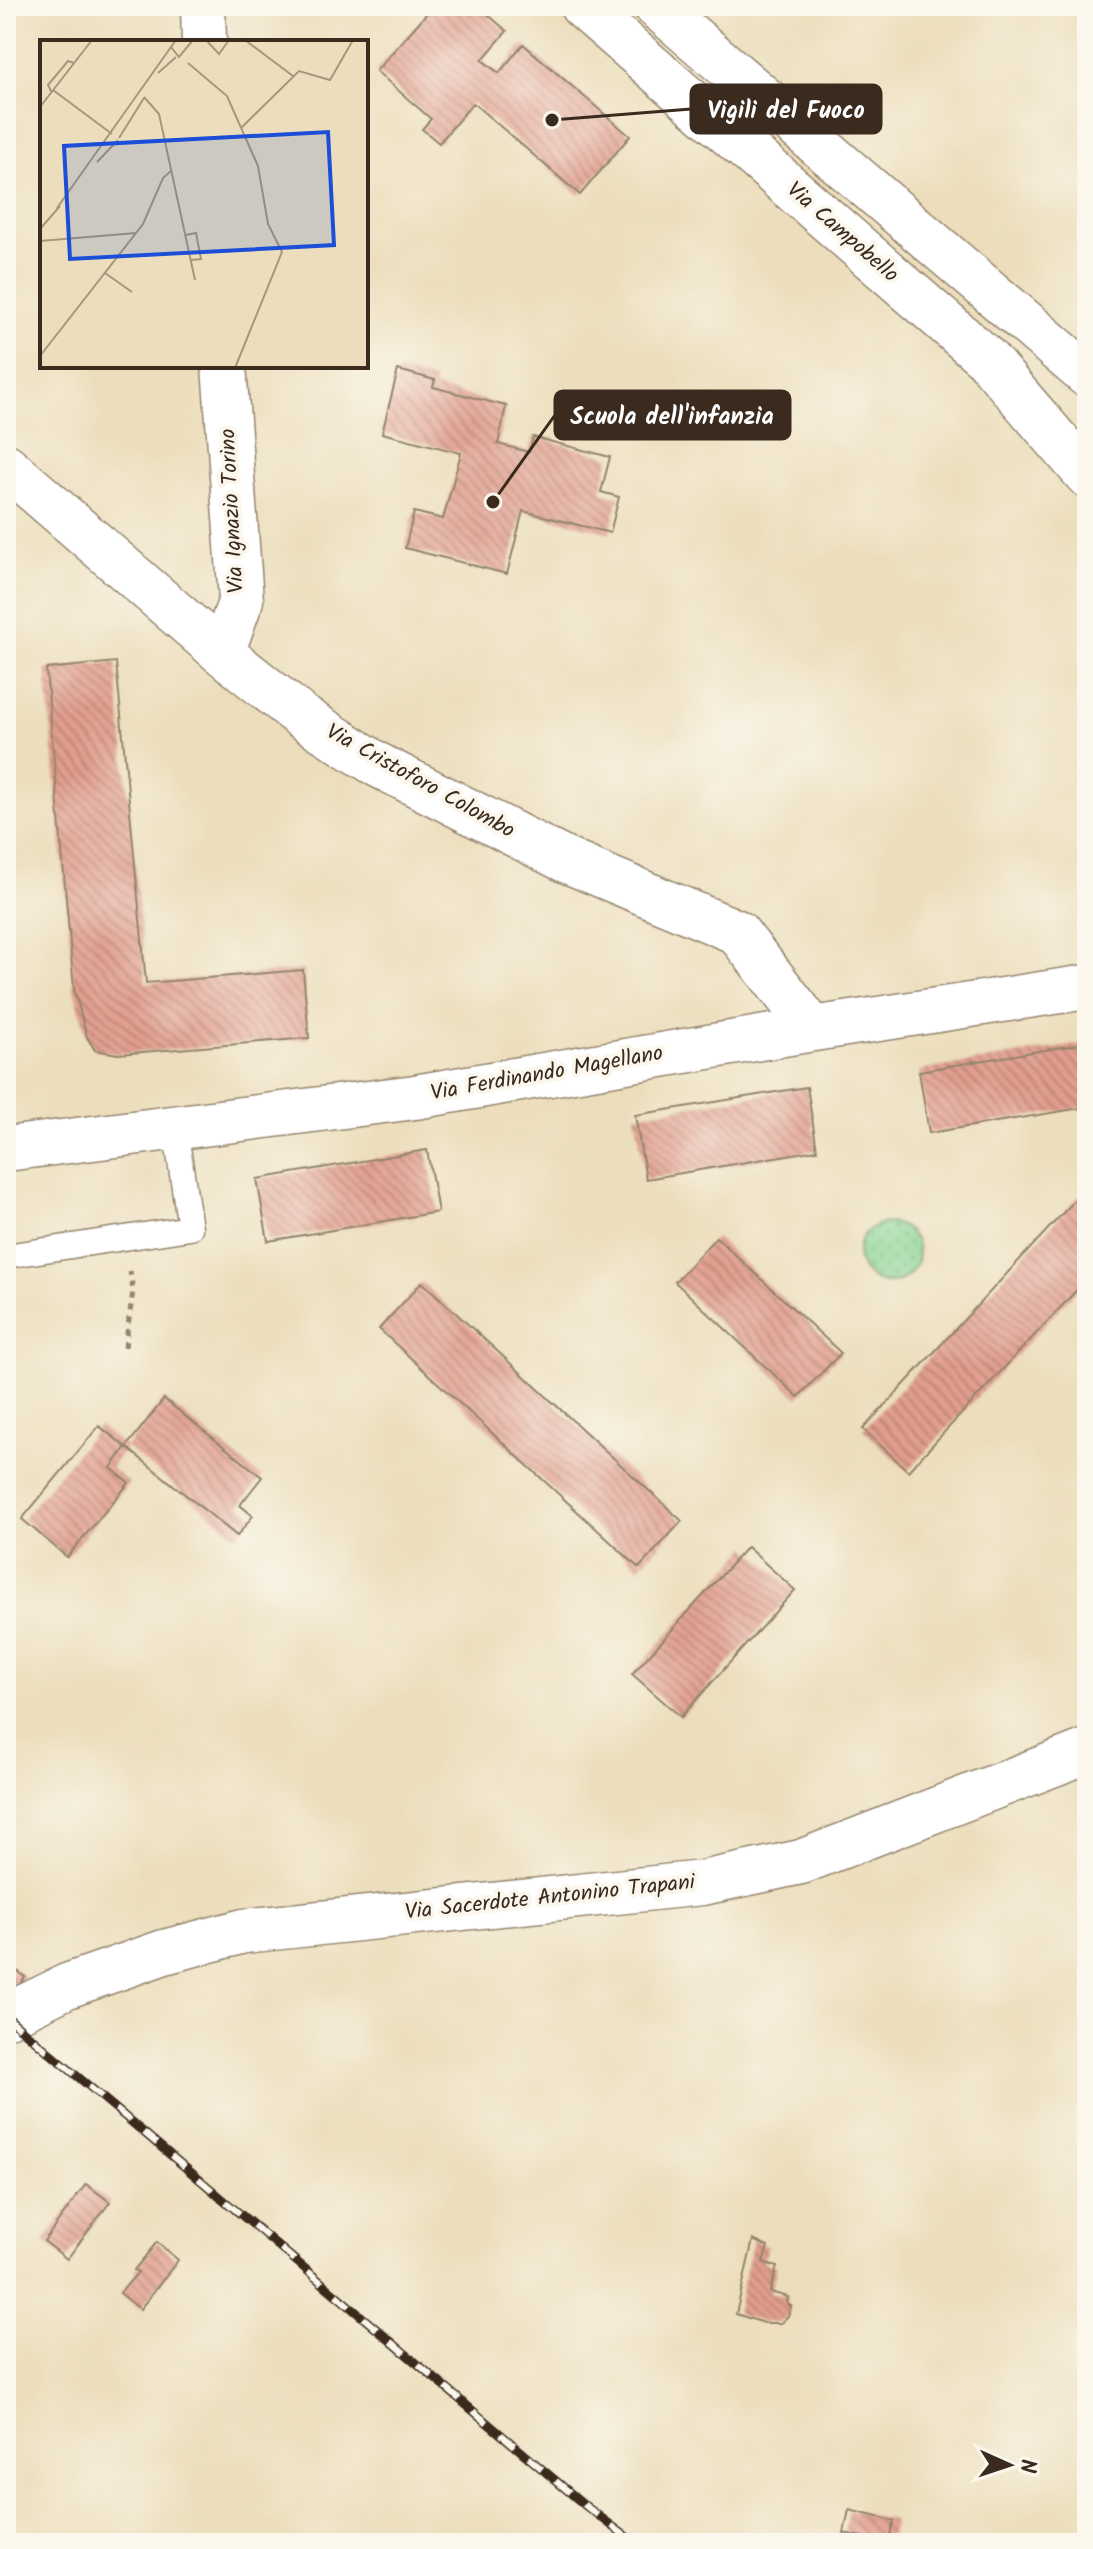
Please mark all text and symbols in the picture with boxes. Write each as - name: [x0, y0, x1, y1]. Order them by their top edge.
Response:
- inset map: [40, 40, 368, 368]
- callout: Vigili del Fuoco: [691, 85, 881, 133]
- text: Vigili del Fuoco: [707, 92, 865, 131]
- street label: Via Campobello: [778, 174, 906, 292]
- callout: Scuola dell'infanzia: [555, 391, 790, 439]
- text: Scuola dell'infanzia: [570, 398, 774, 437]
- street label: Via Ignazio Torino: [211, 428, 255, 594]
- street label: Via Cristoforo Colombo: [319, 715, 521, 849]
- street label: Via Ferdinando Magellano: [428, 1036, 666, 1112]
- street label: Via Sacerdote Antonino Trapani: [403, 1865, 698, 1931]
- north arrow: [969, 2425, 1049, 2505]
- text: N: [1009, 2458, 1044, 2474]

